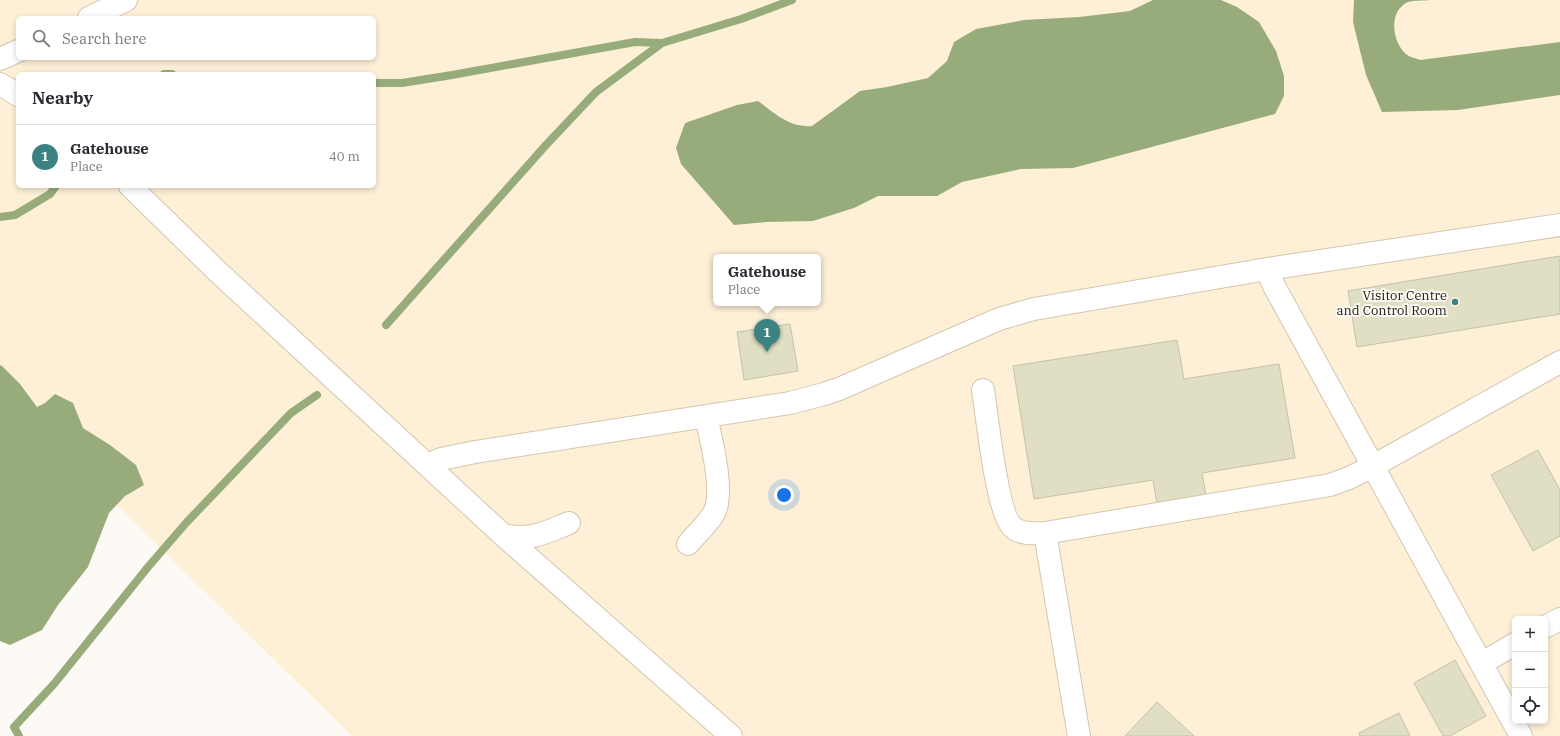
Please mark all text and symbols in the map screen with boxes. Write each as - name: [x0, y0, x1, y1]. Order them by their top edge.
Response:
- search box: [16, 16, 376, 60]
- icon: search: [30, 27, 52, 49]
- text: Search here: [62, 29, 147, 48]
- text: Nearby: [32, 87, 93, 109]
- text: Gatehouse: [70, 139, 149, 158]
- text: 1: [41, 148, 49, 165]
- text: 40 m: [329, 148, 360, 165]
- text: Place: [70, 158, 103, 175]
- popup: [713, 254, 821, 306]
- text: Gatehouse: [728, 262, 806, 281]
- text: Place: [728, 281, 760, 298]
- place label: Visitor Centre and Control Room: [1336, 287, 1447, 319]
- marker: Visitor Centre and Control Room: [1450, 297, 1460, 307]
- pin: 1: [754, 319, 780, 352]
- your location: [774, 485, 794, 505]
- map controls: [1512, 616, 1548, 724]
- button: +: [1512, 616, 1548, 652]
- button: −: [1512, 652, 1548, 688]
- button: locate: [1512, 688, 1548, 724]

